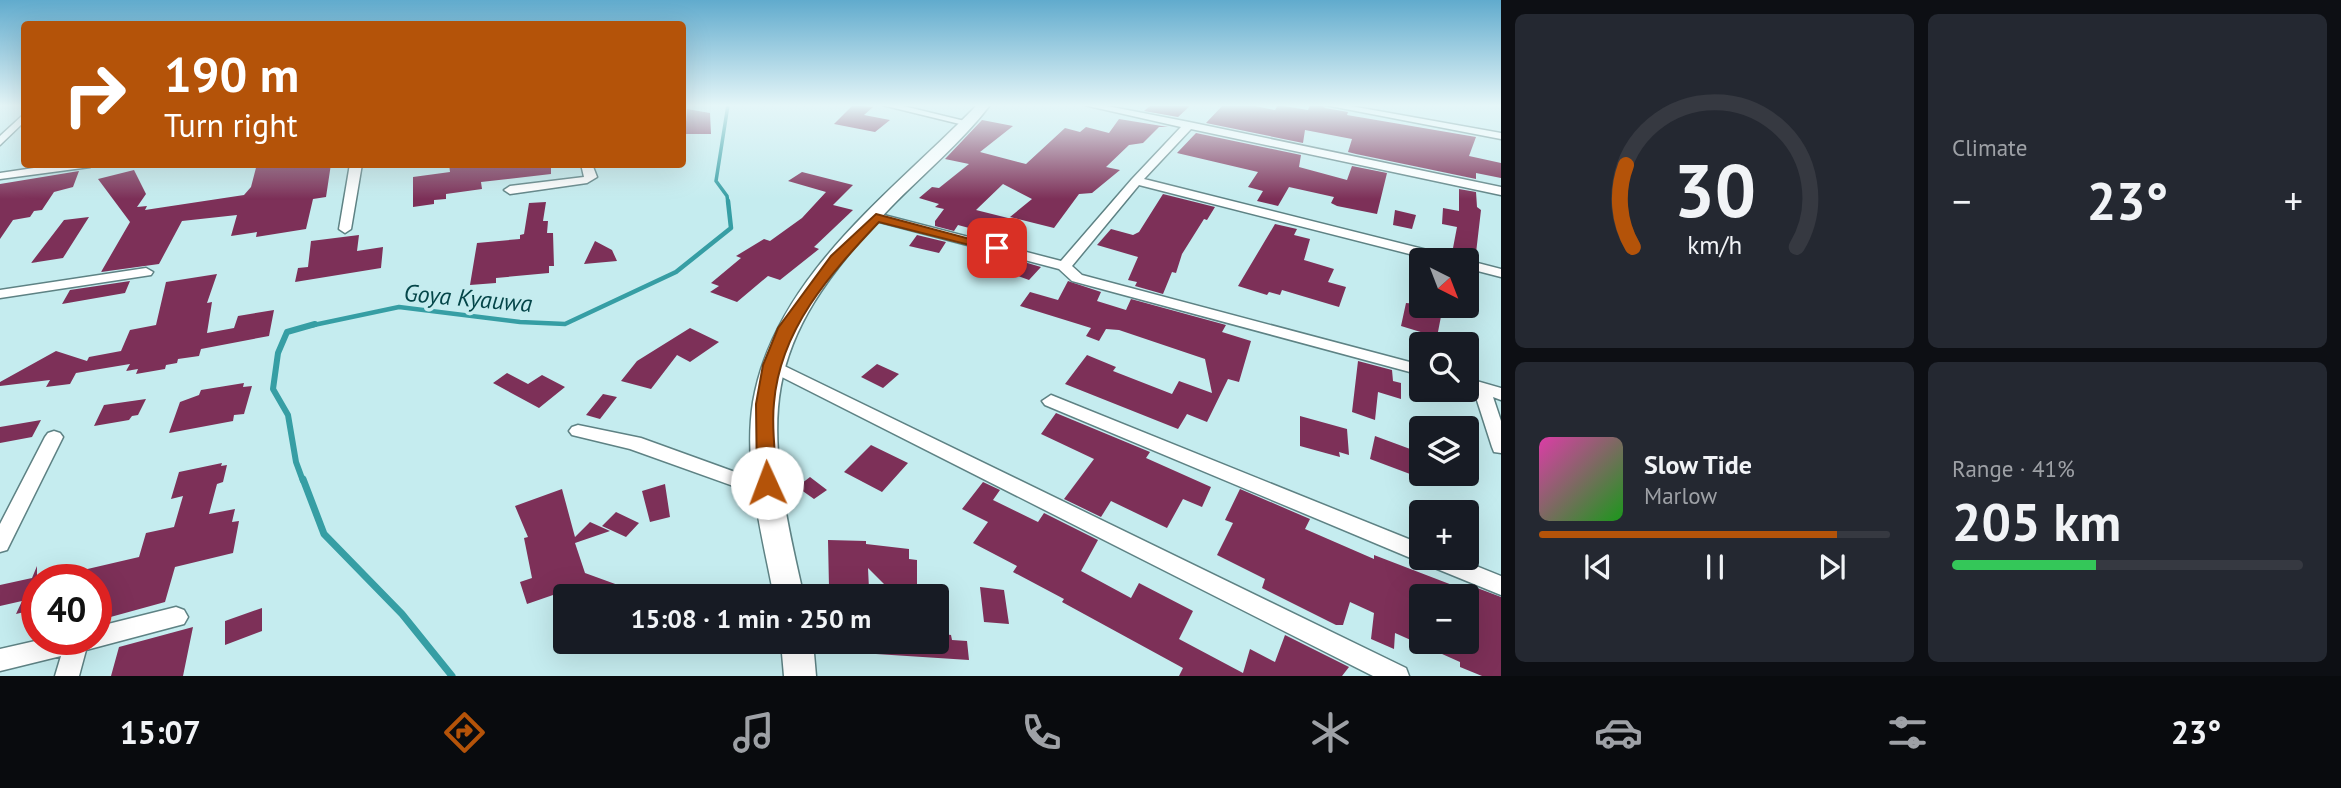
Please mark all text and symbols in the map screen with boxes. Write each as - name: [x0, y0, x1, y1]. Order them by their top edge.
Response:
- text: 190 m: [164, 42, 299, 106]
- icon: right: [49, 49, 140, 140]
- text: Turn right: [164, 104, 298, 146]
- text: Climate: [1952, 133, 2027, 162]
- text: 30: [1673, 143, 1756, 237]
- text: 23°: [2087, 167, 2168, 234]
- text: −: [1952, 176, 1971, 225]
- text: +: [2284, 176, 2303, 225]
- pin: [967, 218, 1027, 278]
- icon: arrive: [978, 229, 1016, 267]
- text: km/h: [1687, 229, 1742, 261]
- north arrow: [1409, 248, 1479, 318]
- map controls: [1409, 248, 1479, 654]
- water label: Goya Kyauwa: [403, 277, 534, 319]
- button: search: [1409, 332, 1479, 402]
- button: layers: [1409, 416, 1479, 486]
- position arrow: [730, 446, 804, 520]
- text: Slow Tide: [1644, 448, 1752, 481]
- text: Range · 41%: [1952, 454, 2075, 483]
- text: Marlow: [1644, 481, 1717, 510]
- text: 205 km: [1952, 488, 2121, 555]
- button: +: [1409, 500, 1479, 570]
- icon: previous: [1579, 548, 1617, 586]
- icon: pause: [1696, 548, 1734, 586]
- icon: next: [1813, 548, 1851, 586]
- speed limit sign: 40: [21, 564, 112, 655]
- button: −: [1409, 584, 1479, 654]
- text: 15:08 · 1 min · 250 m: [631, 602, 871, 635]
- icon: directions: [440, 708, 489, 757]
- icon: music: [729, 708, 778, 757]
- icon: phone: [1017, 708, 1066, 757]
- icon: climate: [1306, 708, 1355, 757]
- icon: car: [1594, 708, 1643, 757]
- icon: filters: [1883, 708, 1932, 757]
- text: 15:07: [120, 711, 201, 753]
- text: 23°: [2171, 711, 2221, 753]

